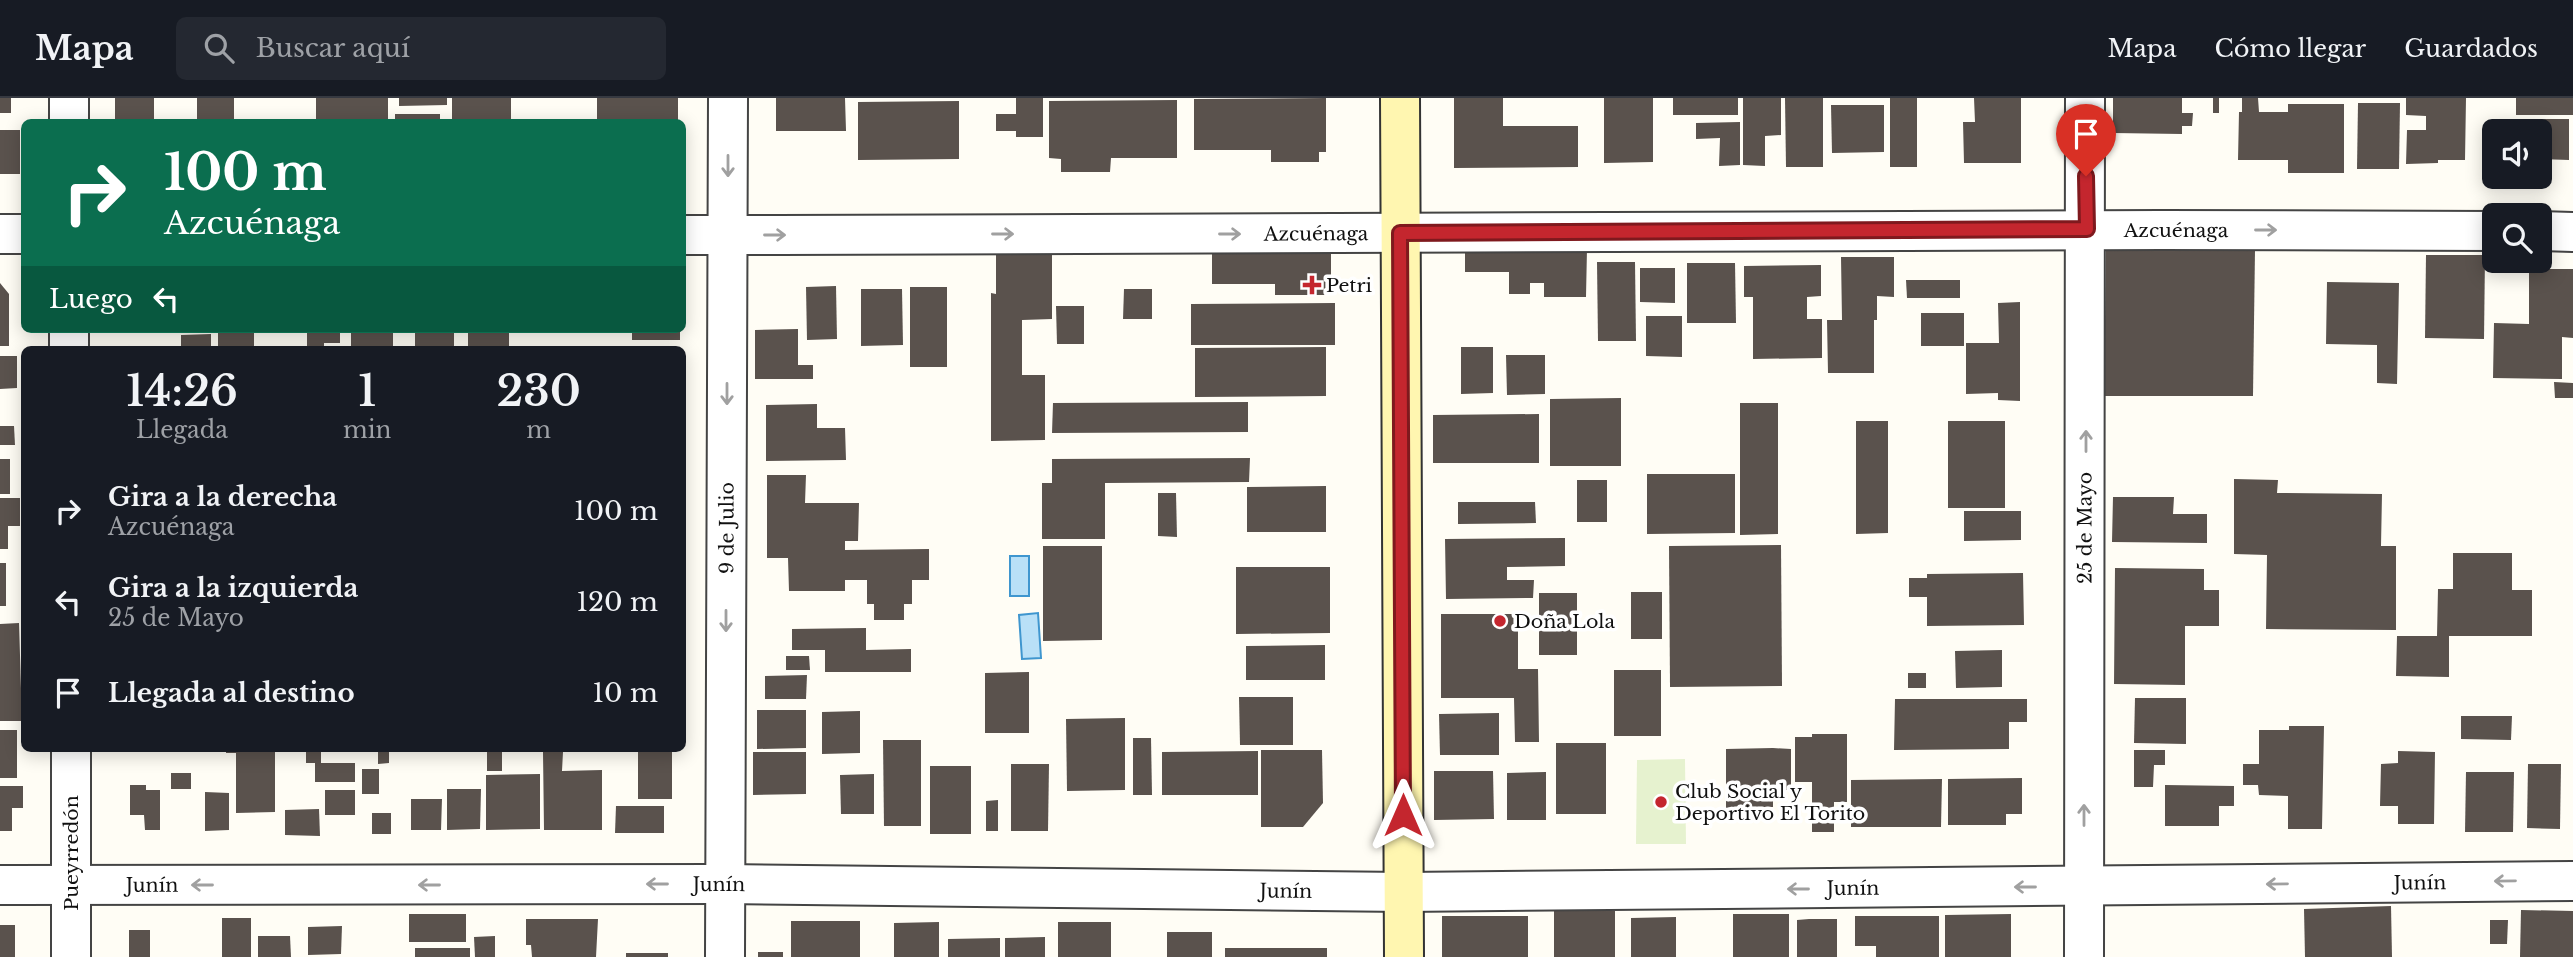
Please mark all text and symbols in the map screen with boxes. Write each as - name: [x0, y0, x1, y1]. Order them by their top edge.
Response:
- search box: [176, 17, 666, 80]
- text: Mapa: [35, 28, 134, 69]
- icon: search: [200, 29, 238, 67]
- text: Buscar aquí: [256, 32, 410, 64]
- text: Mapa: [2107, 34, 2176, 63]
- text: Cómo llegar: [2214, 34, 2366, 63]
- text: Guardados: [2404, 34, 2538, 63]
- pin: [2056, 104, 2116, 176]
- icon: arrive: [2067, 115, 2105, 153]
- map controls: [2482, 119, 2552, 273]
- button: sound: [2482, 119, 2552, 189]
- text: 100 m: [164, 142, 327, 203]
- icon: right: [49, 147, 140, 238]
- one-way arrow: [721, 154, 735, 177]
- text: Azcuénaga: [164, 203, 340, 243]
- button: search: [2482, 203, 2552, 273]
- street label: Azcuénaga: [2123, 218, 2229, 242]
- street label: Azcuénaga: [1263, 222, 1369, 245]
- one-way arrow: [2254, 223, 2277, 237]
- one-way arrow: [991, 227, 1014, 241]
- one-way arrow: [1218, 227, 1241, 241]
- one-way arrow: [763, 228, 786, 242]
- place label: Petri: [1326, 274, 1373, 297]
- marker: Petri: [1304, 277, 1320, 293]
- icon: left: [147, 280, 185, 318]
- text: Luego: [49, 283, 133, 315]
- text: 14:26: [126, 365, 238, 417]
- text: 1: [358, 365, 376, 417]
- text: 230: [496, 365, 581, 417]
- one-way arrow: [720, 382, 734, 405]
- text: Llegada: [136, 416, 228, 444]
- text: min: [343, 416, 391, 444]
- text: m: [526, 416, 551, 444]
- one-way arrow: [2079, 430, 2093, 453]
- street label: 25 de Mayo: [2073, 472, 2096, 584]
- text: Gira a la derecha: [108, 481, 337, 513]
- street label: 9 de Julio: [715, 482, 738, 574]
- icon: right: [49, 492, 87, 530]
- text: 100 m: [574, 495, 658, 527]
- text: Azcuénaga: [108, 513, 235, 541]
- text: Gira a la izquierda: [108, 572, 358, 604]
- icon: left: [49, 583, 87, 621]
- text: 120 m: [576, 586, 658, 618]
- text: 25 de Mayo: [108, 604, 244, 632]
- one-way arrow: [719, 609, 733, 632]
- place label: Doña Lola: [1514, 610, 1615, 633]
- marker: Doña Lola: [1492, 613, 1508, 629]
- icon: arrive: [49, 674, 87, 712]
- text: Llegada al destino: [108, 677, 355, 709]
- text: 10 m: [592, 677, 658, 709]
- position arrow: [1366, 778, 1440, 852]
- place label: Club Social y Deportivo El Torito: [1675, 780, 1865, 825]
- marker: Club Social y Deportivo El Torito: [1653, 794, 1669, 810]
- street label: Pueyrredón: [60, 795, 83, 911]
- one-way arrow: [2077, 804, 2091, 827]
- street label: Junín: [2391, 871, 2446, 894]
- street label: Junín: [690, 872, 745, 896]
- street label: Junín: [123, 873, 178, 896]
- one-way arrow: [2494, 875, 2517, 888]
- street label: Junín: [1824, 876, 1879, 900]
- one-way arrow: [646, 877, 669, 891]
- one-way arrow: [2266, 877, 2289, 891]
- one-way arrow: [191, 878, 214, 892]
- one-way arrow: [418, 878, 441, 892]
- street label: Junín: [1257, 879, 1312, 902]
- one-way arrow: [2014, 880, 2037, 894]
- one-way arrow: [1787, 882, 1810, 896]

